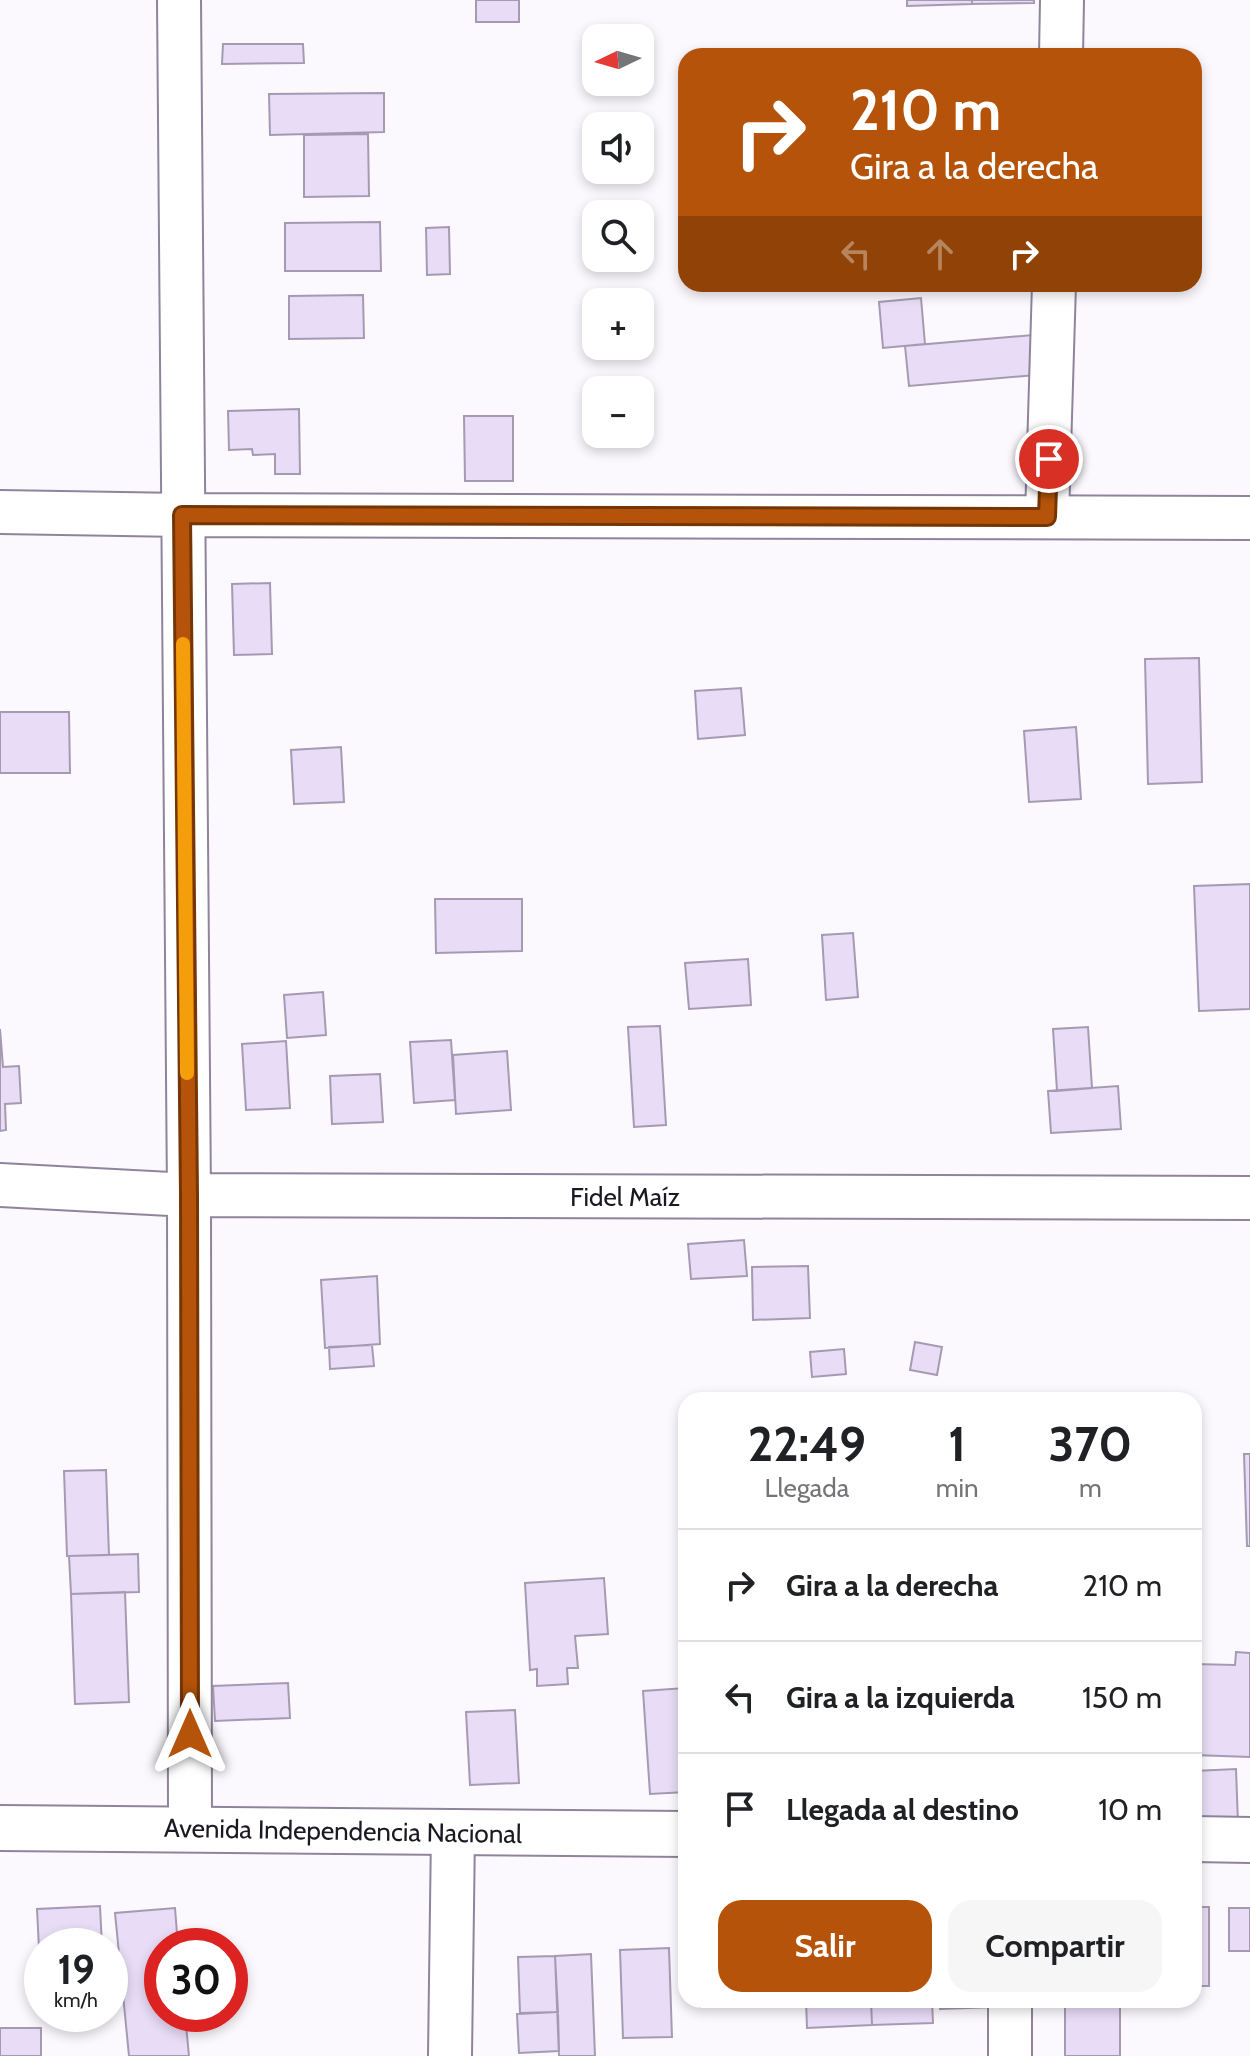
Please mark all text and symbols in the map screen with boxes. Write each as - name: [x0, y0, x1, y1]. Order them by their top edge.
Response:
- north arrow: [582, 24, 654, 96]
- map controls: [582, 24, 654, 448]
- text: 210 m: [850, 76, 1001, 144]
- icon: right: [718, 80, 822, 184]
- button: sound: [582, 112, 654, 184]
- text: Gira a la derecha: [850, 144, 1098, 188]
- button: search: [582, 200, 654, 272]
- icon: left: [834, 232, 878, 276]
- icon: ahead: [918, 232, 962, 276]
- icon: right: [1002, 232, 1046, 276]
- button: +: [582, 288, 654, 360]
- button: −: [582, 376, 654, 448]
- pin: [1015, 425, 1083, 493]
- icon: arrive: [1027, 437, 1071, 481]
- street label: Fidel Maíz: [570, 1181, 680, 1213]
- text: 22:49: [748, 1415, 866, 1473]
- text: 1: [948, 1415, 966, 1473]
- text: 370: [1048, 1415, 1132, 1473]
- text: Llegada: [765, 1472, 849, 1504]
- text: min: [936, 1472, 979, 1504]
- text: m: [1079, 1472, 1102, 1504]
- icon: right: [718, 1563, 762, 1607]
- text: Gira a la derecha: [786, 1567, 998, 1604]
- text: 210 m: [1082, 1567, 1162, 1604]
- icon: left: [718, 1675, 762, 1719]
- text: Gira a la izquierda: [786, 1679, 1015, 1716]
- text: 150 m: [1082, 1679, 1162, 1716]
- position arrow: [148, 1692, 232, 1776]
- icon: arrive: [718, 1787, 762, 1831]
- text: Llegada al destino: [786, 1791, 1019, 1828]
- text: 10 m: [1098, 1791, 1162, 1828]
- street label: Avenida Independencia Nacional: [164, 1812, 522, 1850]
- button: Salir: [718, 1900, 932, 1992]
- button: Compartir: [948, 1900, 1162, 1992]
- speed limit sign: 30: [144, 1928, 248, 2032]
- text: 19: [57, 1945, 95, 1994]
- text: km/h: [54, 1988, 98, 2012]

